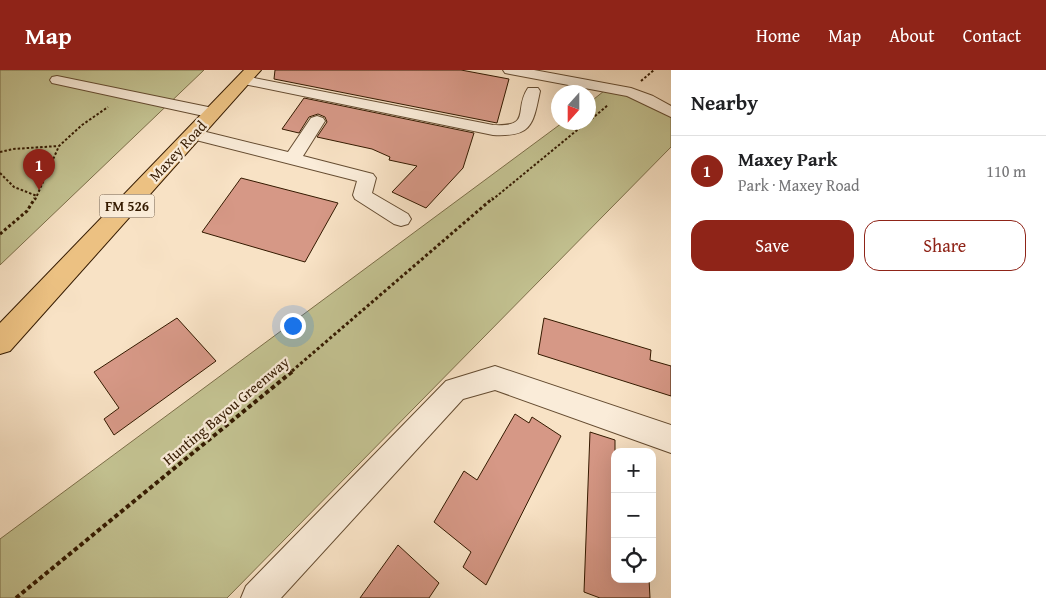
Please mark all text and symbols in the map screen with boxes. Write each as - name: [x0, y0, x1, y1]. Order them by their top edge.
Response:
- text: Map: [25, 18, 72, 53]
- text: Home: [756, 22, 800, 49]
- text: Map: [828, 22, 861, 49]
- text: About: [889, 22, 935, 49]
- text: Contact: [963, 22, 1021, 49]
- north arrow: [551, 85, 596, 130]
- text: Nearby: [691, 87, 758, 118]
- street label: Maxey Road: [144, 116, 211, 186]
- text: Maxey Park: [738, 145, 837, 173]
- pin: 1: [23, 149, 55, 190]
- text: 1: [703, 159, 711, 183]
- text: 110 m: [986, 159, 1026, 183]
- text: Park · Maxey Road: [738, 173, 860, 197]
- road number: FM 526: [100, 194, 154, 218]
- button: Save: [691, 220, 854, 271]
- button: Share: [864, 220, 1026, 271]
- your location: [280, 313, 306, 339]
- street label: Hunting Bayou Greenway: [158, 351, 294, 470]
- map controls: [611, 448, 656, 583]
- button: +: [611, 448, 656, 493]
- button: −: [611, 493, 656, 538]
- button: locate: [611, 538, 656, 583]

